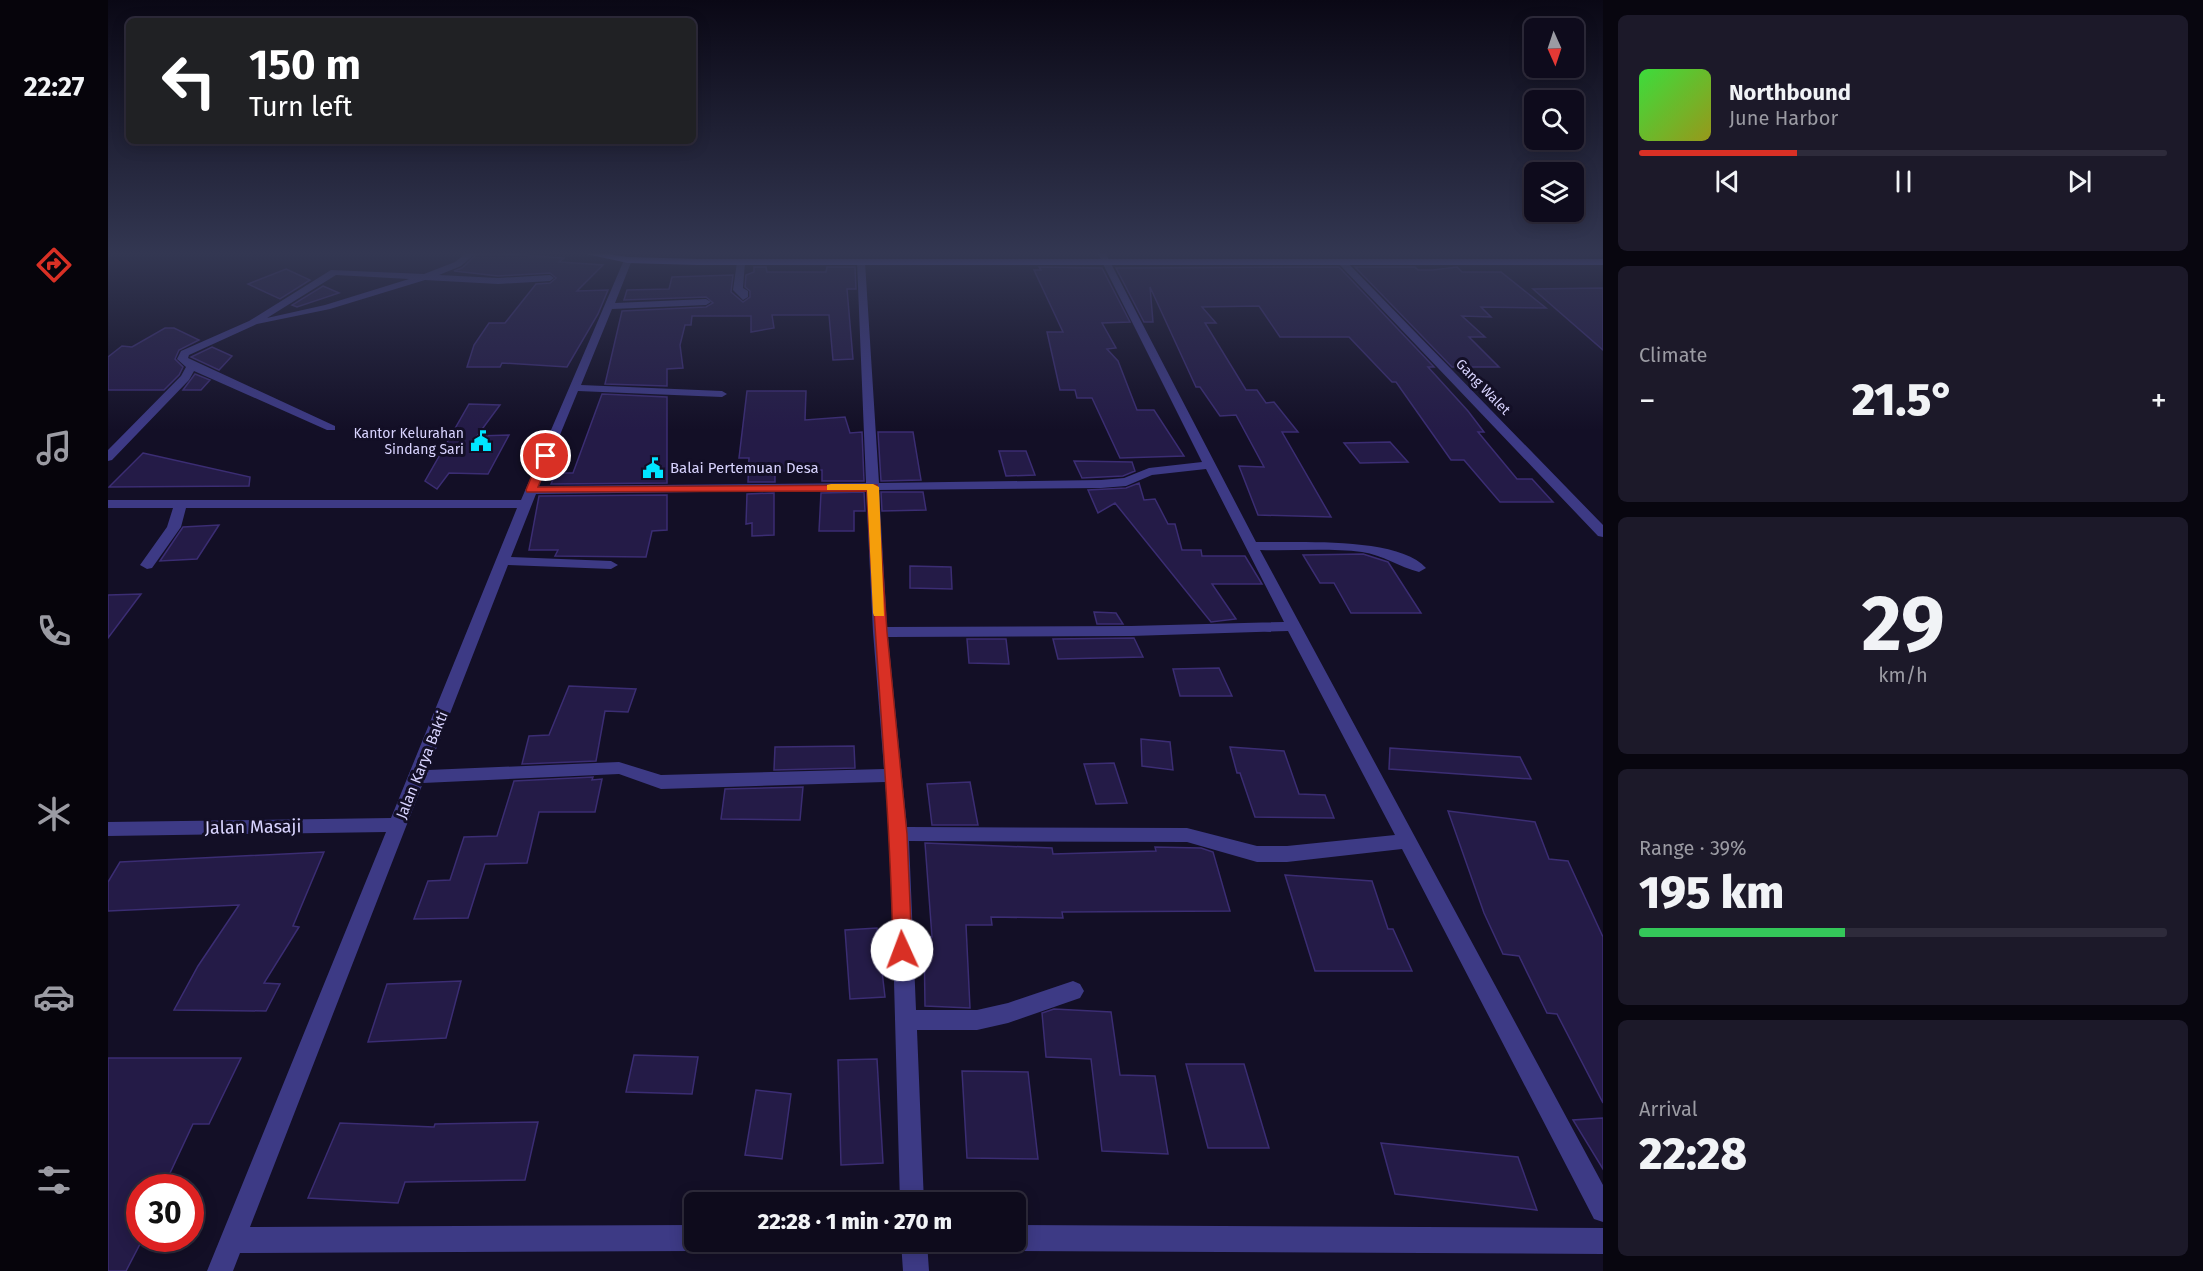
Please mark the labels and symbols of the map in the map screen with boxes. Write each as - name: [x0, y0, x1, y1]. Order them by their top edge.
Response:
- north arrow: [1524, 18, 1584, 78]
- street label: Gang Walet: [1452, 356, 1514, 419]
- place label: Kantor Kelurahan Sindang Sari: [353, 425, 464, 458]
- public building icon: Kantor Kelurahan Sindang Sari: [469, 429, 493, 453]
- pin: [520, 430, 571, 481]
- public building icon: Balai Pertemuan Desa: [641, 456, 665, 480]
- place label: Balai Pertemuan Desa: [670, 459, 819, 477]
- street label: Jalan Karya Bakti: [392, 709, 452, 821]
- street label: Jalan Masaji: [204, 815, 302, 839]
- position arrow: [870, 918, 934, 982]
- speed limit sign: 30: [126, 1174, 204, 1252]

